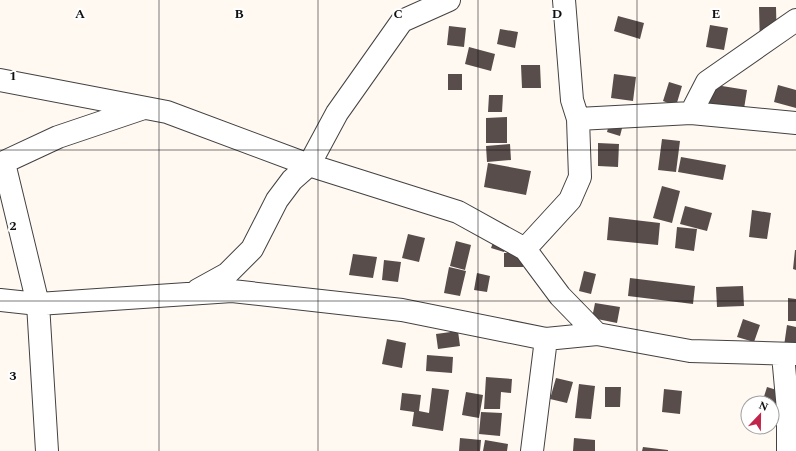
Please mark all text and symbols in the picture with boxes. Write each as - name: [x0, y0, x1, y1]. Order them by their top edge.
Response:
- text: A: [75, 4, 85, 24]
- text: B: [234, 4, 244, 24]
- text: C: [393, 4, 403, 24]
- text: D: [552, 4, 562, 24]
- text: E: [712, 4, 721, 24]
- text: 1: [9, 66, 17, 86]
- text: 2: [9, 216, 17, 236]
- text: 3: [9, 366, 17, 386]
- north arrow: [740, 395, 780, 435]
- text: N: [756, 397, 771, 416]

